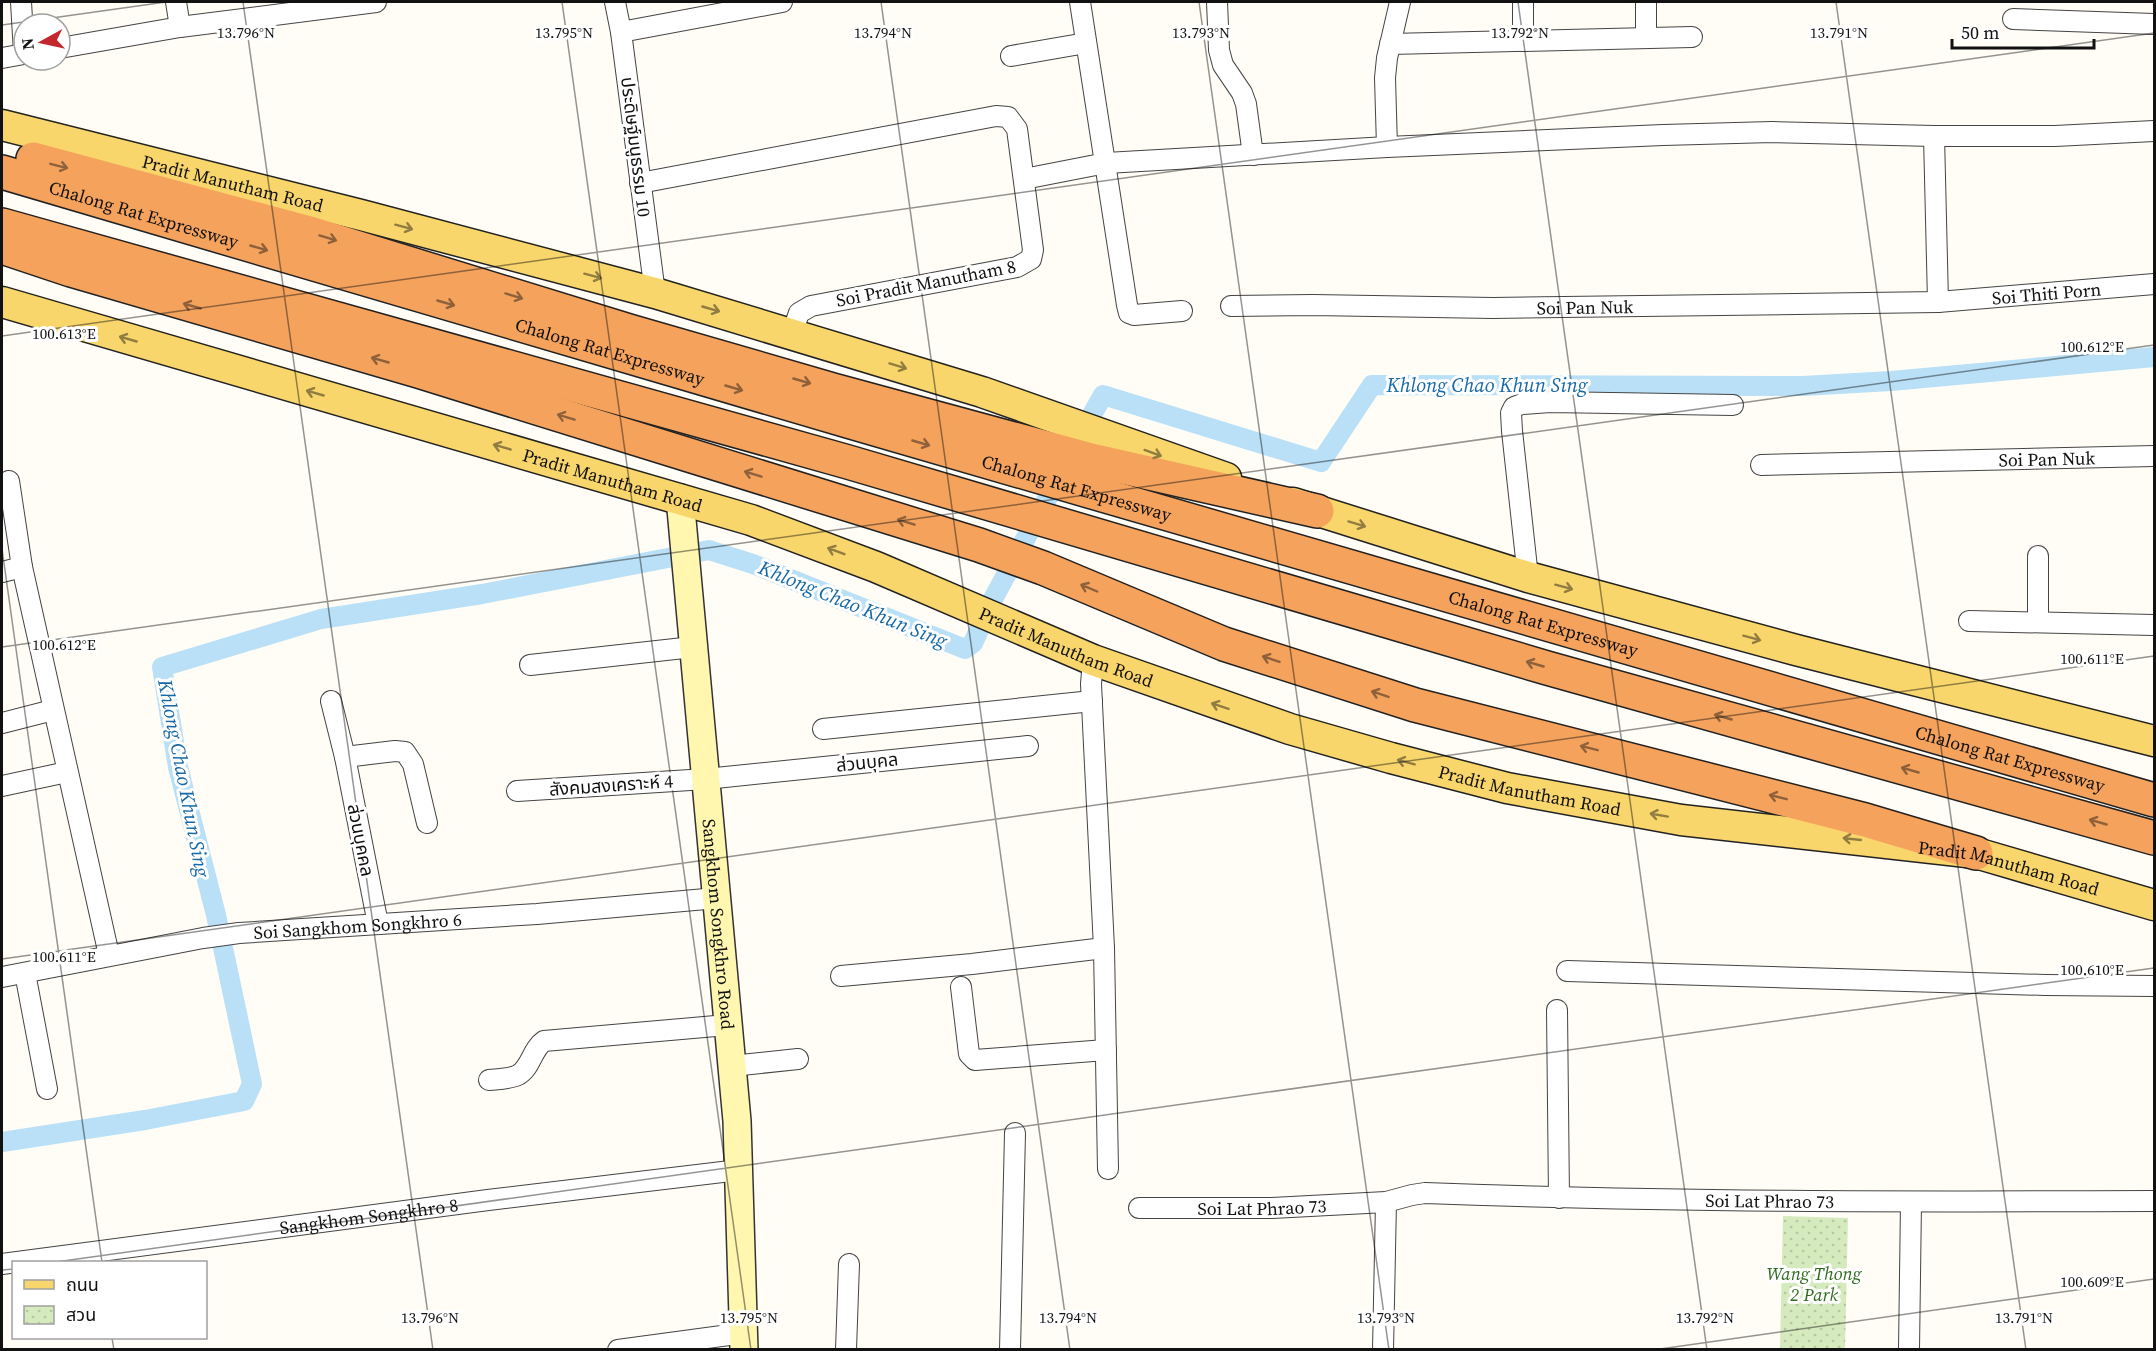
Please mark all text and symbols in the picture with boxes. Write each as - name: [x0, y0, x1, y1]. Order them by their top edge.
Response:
- north arrow: [12, 12, 72, 72]
- scale bar: [1952, 12, 2094, 50]
- text: 50 m: [1961, 20, 1999, 45]
- text: 13.796°N: [217, 22, 275, 43]
- text: 13.795°N: [535, 22, 593, 43]
- text: 13.794°N: [854, 22, 912, 43]
- text: 13.793°N: [1172, 22, 1230, 43]
- text: 13.792°N: [1491, 22, 1549, 43]
- text: 13.791°N: [1810, 22, 1868, 43]
- text: N: [15, 36, 39, 51]
- street label: ประดิษฐ์มนูธรรม 10: [615, 76, 657, 218]
- street label: Pradit Manutham Road: [140, 148, 326, 218]
- one-way arrow: [49, 160, 68, 172]
- street label: Chalong Rat Expressway: [46, 174, 242, 254]
- one-way arrow: [394, 221, 413, 233]
- one-way arrow: [318, 233, 337, 244]
- one-way arrow: [249, 243, 268, 254]
- street label: Soi Pradit Manutham 8: [834, 253, 1018, 313]
- one-way arrow: [583, 271, 602, 283]
- street label: Soi Thiti Porn: [1991, 276, 2102, 310]
- one-way arrow: [504, 291, 523, 302]
- street label: Soi Pan Nuk: [1536, 294, 1634, 320]
- one-way arrow: [436, 298, 455, 309]
- one-way arrow: [183, 300, 202, 311]
- one-way arrow: [702, 304, 721, 315]
- street label: Chalong Rat Expressway: [512, 311, 709, 391]
- text: 100.613°E: [32, 323, 96, 344]
- one-way arrow: [119, 333, 138, 344]
- text: 100.612°E: [2060, 336, 2124, 357]
- one-way arrow: [371, 354, 390, 365]
- one-way arrow: [888, 361, 907, 372]
- water label: Khlong Chao Khun Sing: [1385, 371, 1589, 399]
- one-way arrow: [792, 376, 811, 387]
- one-way arrow: [724, 383, 743, 394]
- one-way arrow: [306, 387, 325, 398]
- one-way arrow: [557, 411, 576, 422]
- one-way arrow: [911, 438, 930, 449]
- one-way arrow: [493, 441, 512, 452]
- street label: Pradit Manutham Road: [520, 442, 705, 518]
- street label: Soi Pan Nuk: [1998, 445, 2096, 472]
- street label: Chalong Rat Expressway: [979, 448, 1175, 527]
- one-way arrow: [1143, 448, 1162, 459]
- one-way arrow: [744, 468, 763, 479]
- one-way arrow: [897, 516, 916, 527]
- one-way arrow: [1347, 519, 1366, 530]
- one-way arrow: [827, 545, 846, 556]
- water label: Khlong Chao Khun Sing: [754, 553, 953, 655]
- one-way arrow: [1081, 582, 1099, 593]
- one-way arrow: [1554, 582, 1573, 593]
- street label: Chalong Rat Expressway: [1446, 584, 1642, 662]
- street label: Pradit Manutham Road: [975, 600, 1157, 693]
- one-way arrow: [1742, 632, 1761, 644]
- text: 100.612°E: [32, 634, 96, 655]
- text: 100.611°E: [2060, 648, 2124, 669]
- one-way arrow: [1262, 652, 1281, 663]
- one-way arrow: [1526, 658, 1545, 669]
- water label: Khlong Chao Khun Sing: [151, 676, 217, 881]
- one-way arrow: [1371, 688, 1390, 699]
- one-way arrow: [1211, 699, 1230, 710]
- one-way arrow: [1714, 711, 1733, 722]
- street label: Chalong Rat Expressway: [1912, 719, 2109, 798]
- one-way arrow: [1580, 742, 1599, 754]
- street label: ส่วนบุคล: [835, 746, 899, 778]
- one-way arrow: [1397, 756, 1416, 767]
- street label: Pradit Manutham Road: [1436, 758, 1623, 821]
- one-way arrow: [1901, 764, 1920, 775]
- street label: สังคมสงเคราะห์ 4: [548, 768, 674, 802]
- one-way arrow: [1769, 791, 1788, 802]
- street label: ส่วนบุคคล: [342, 802, 380, 878]
- one-way arrow: [1649, 810, 1669, 821]
- one-way arrow: [2089, 816, 2108, 827]
- street label: Sangkhom Songkhro Road: [697, 818, 741, 1031]
- one-way arrow: [1843, 833, 1863, 844]
- street label: Pradit Manutham Road: [1917, 834, 2102, 901]
- street label: Soi Sangkhom Songkhro 6: [253, 906, 462, 945]
- text: 100.611°E: [32, 946, 96, 967]
- text: 100.610°E: [2060, 959, 2124, 980]
- street label: Soi Lat Phrao 73: [1705, 1187, 1834, 1214]
- street label: Sangkhom Songkhro 8: [278, 1192, 460, 1240]
- street label: Soi Lat Phrao 73: [1198, 1193, 1327, 1221]
- legend: [12, 1261, 207, 1339]
- park label: Wang Thong 2 Park: [1767, 1261, 1863, 1307]
- text: 100.609°E: [2060, 1271, 2124, 1292]
- text: ถนน: [66, 1272, 99, 1297]
- text: สวน: [66, 1302, 96, 1327]
- text: 13.796°N: [401, 1307, 459, 1328]
- text: 13.795°N: [720, 1307, 778, 1328]
- text: 13.794°N: [1039, 1307, 1097, 1328]
- text: 13.793°N: [1357, 1307, 1415, 1328]
- text: 13.792°N: [1676, 1307, 1734, 1328]
- text: 13.791°N: [1995, 1307, 2053, 1328]

